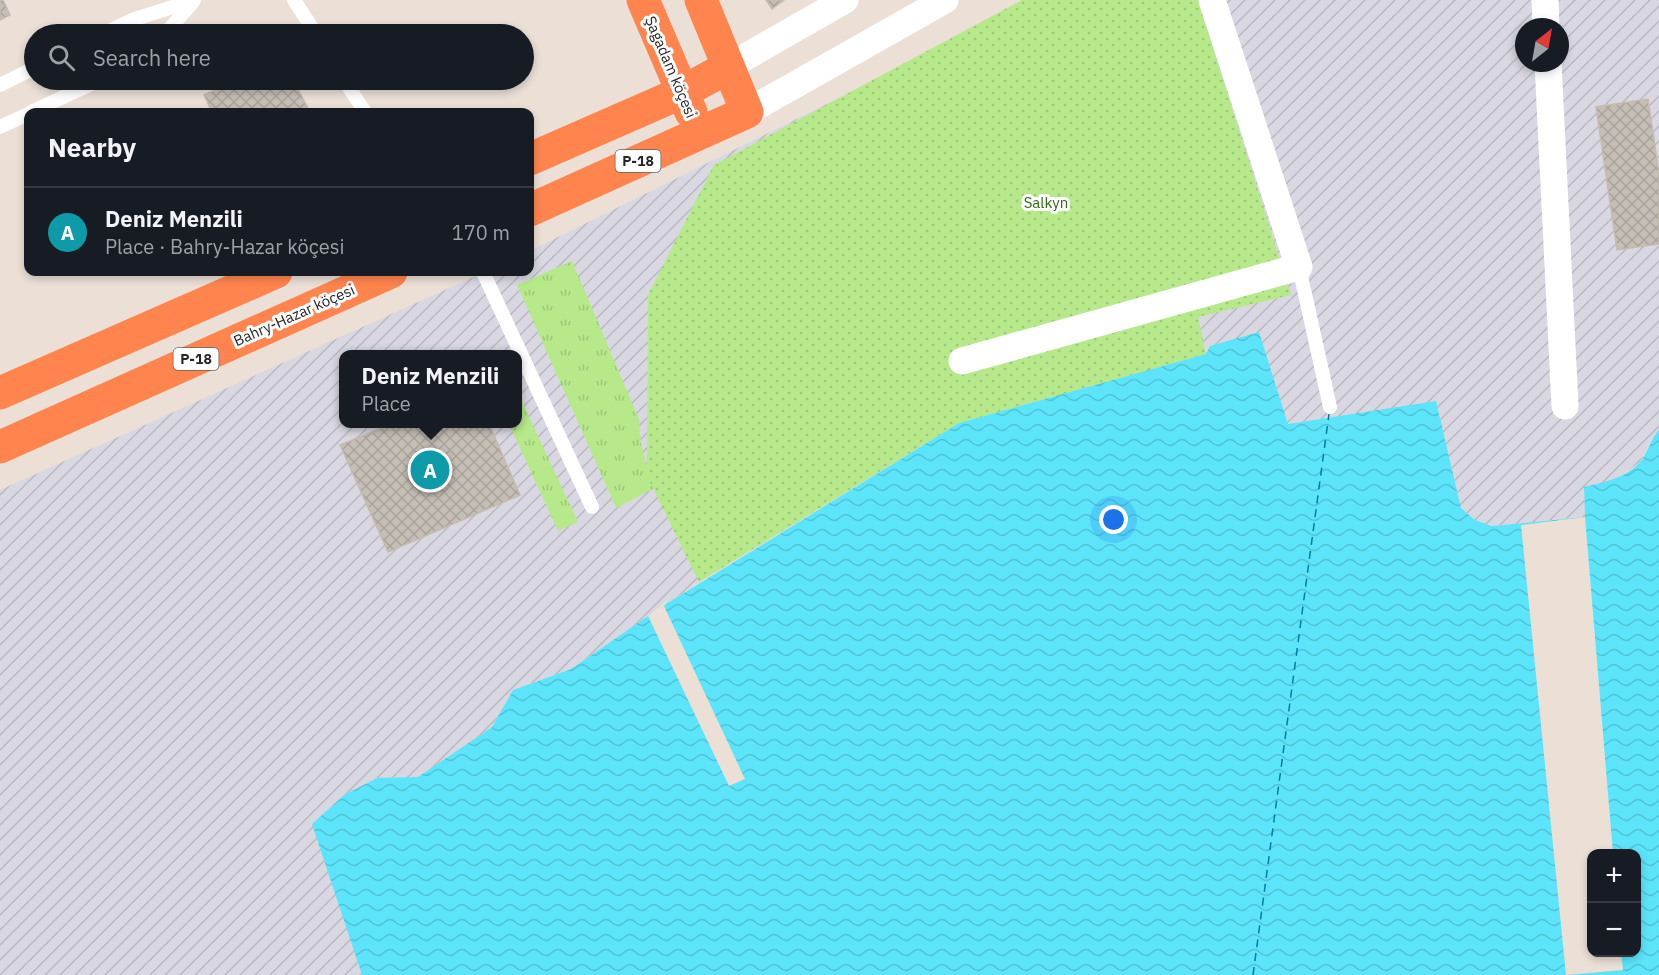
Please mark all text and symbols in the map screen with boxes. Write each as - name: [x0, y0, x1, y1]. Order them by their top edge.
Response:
- street label: Şagadam köçesi: [641, 13, 701, 121]
- north arrow: [1515, 18, 1569, 72]
- search box: [24, 24, 534, 90]
- icon: search: [45, 41, 78, 74]
- text: Search here: [93, 43, 211, 72]
- text: Nearby: [48, 130, 136, 164]
- road number: P-18: [616, 150, 660, 172]
- park label: Salkyn: [1024, 193, 1068, 212]
- text: Deniz Menzili: [105, 204, 243, 233]
- text: A: [61, 219, 74, 246]
- text: 170 m: [452, 219, 510, 246]
- text: Place · Bahry-Hazar köçesi: [105, 233, 344, 260]
- street label: Bahry-Hazar köçesi: [230, 280, 358, 350]
- road number: P-18: [174, 348, 218, 370]
- popup: [339, 350, 522, 428]
- text: Deniz Menzili: [362, 361, 499, 390]
- text: Place: [362, 390, 411, 417]
- pin: A: [410, 448, 450, 492]
- your location: [1099, 505, 1128, 534]
- map controls: [1587, 849, 1641, 957]
- button: +: [1587, 849, 1641, 903]
- button: −: [1587, 903, 1641, 957]

